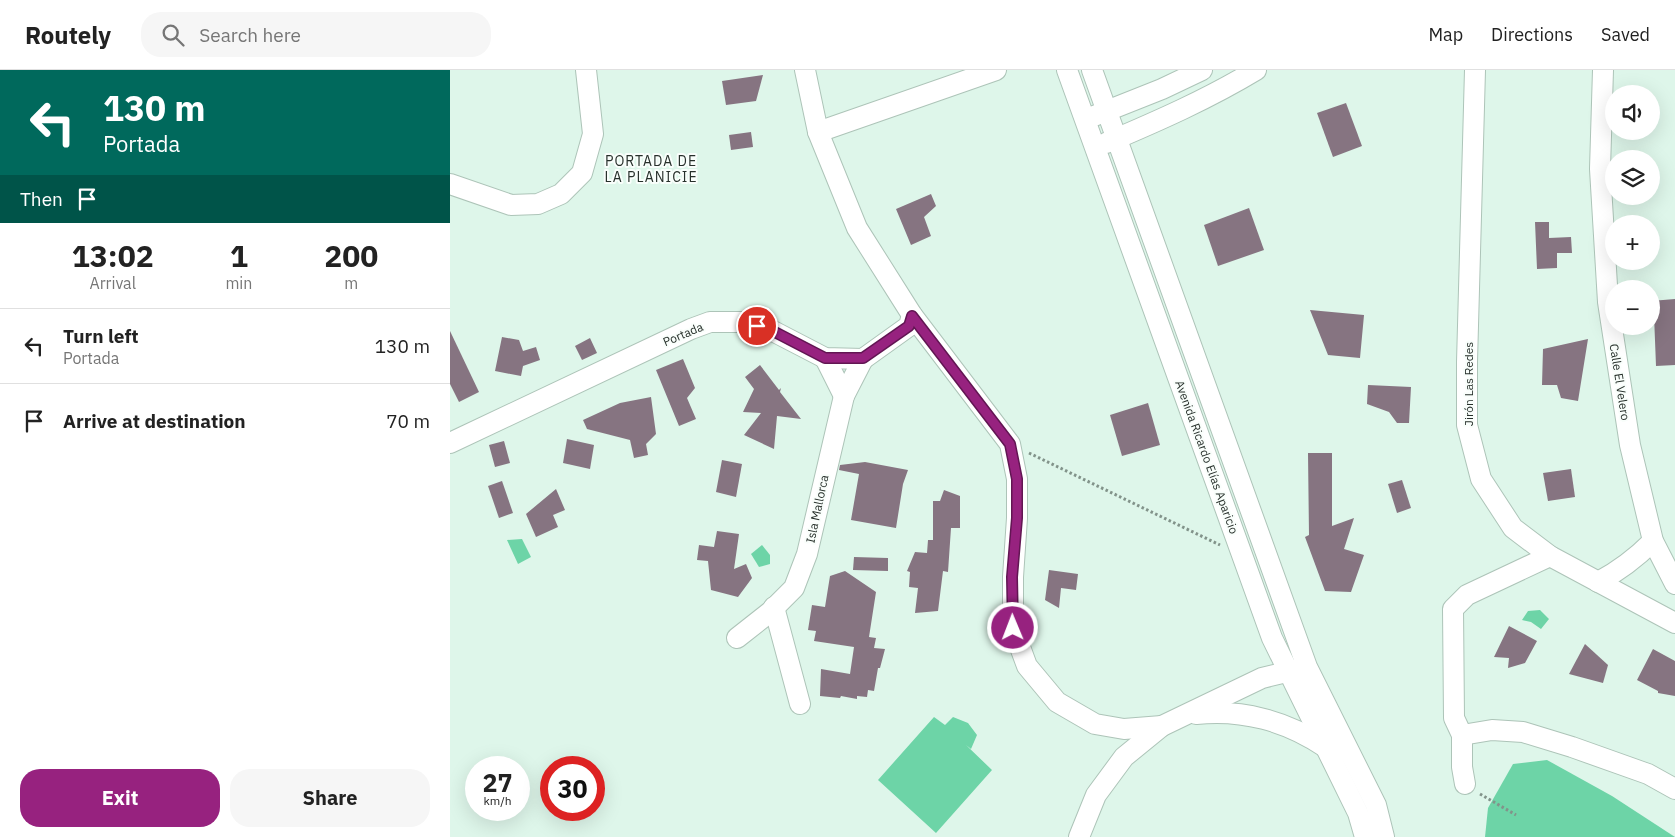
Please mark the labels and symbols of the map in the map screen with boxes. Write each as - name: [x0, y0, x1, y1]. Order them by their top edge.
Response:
- district label: PORTADA DE LA PLANICIE: [604, 152, 698, 186]
- pin: [736, 305, 778, 347]
- street label: Portada: [661, 319, 706, 349]
- street label: Jirón Las Redes: [1461, 342, 1476, 426]
- street label: Calle El Velero: [1607, 343, 1633, 422]
- street label: Avenida Ricardo Elías Aparicio: [1172, 378, 1242, 536]
- street label: Isla Mallorca: [802, 473, 832, 544]
- position arrow: [986, 601, 1038, 653]
- speed limit sign: 30: [540, 756, 605, 821]

